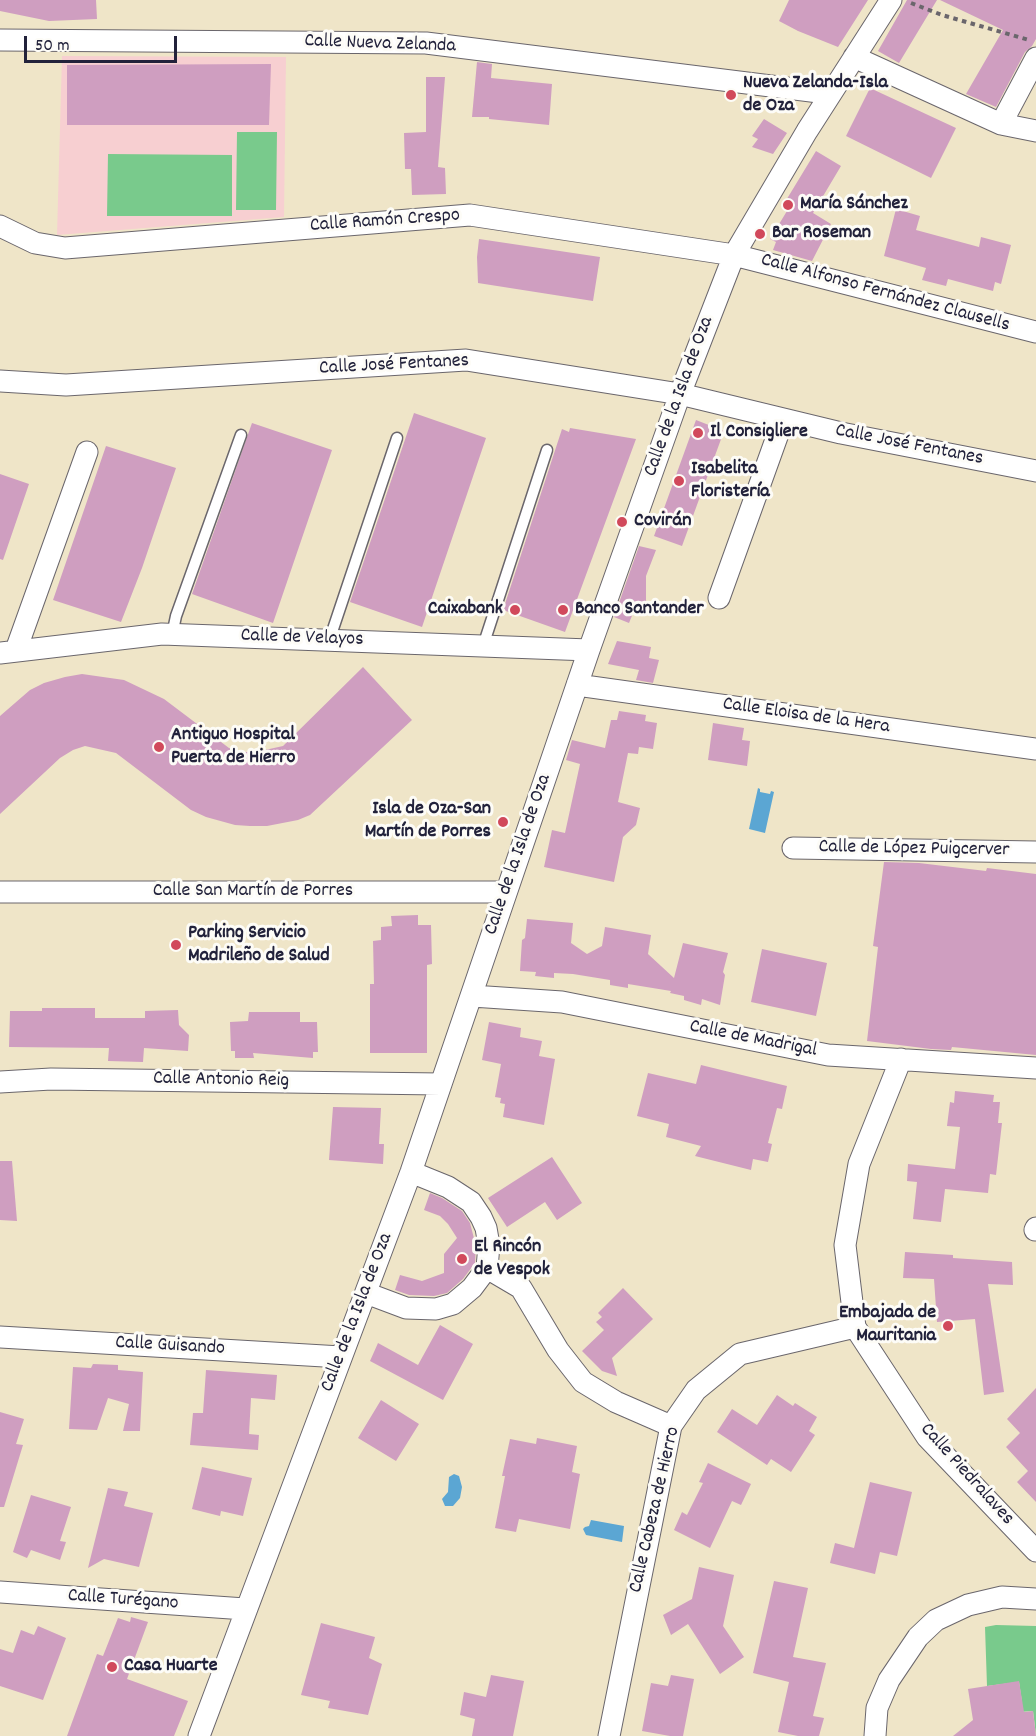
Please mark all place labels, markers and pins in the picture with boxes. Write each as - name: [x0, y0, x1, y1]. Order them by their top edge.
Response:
- place label: Nueva Zelanda-Isla de Oza: [743, 72, 888, 119]
- marker: Nueva Zelanda-Isla de Oza: [724, 88, 738, 102]
- place label: María Sánchez: [800, 193, 908, 217]
- marker: María Sánchez: [781, 198, 795, 212]
- place label: Bar Roseman: [772, 222, 871, 246]
- marker: Bar Roseman: [753, 227, 767, 241]
- place label: Il Consigliere: [710, 421, 808, 445]
- marker: Il Consigliere: [691, 426, 705, 440]
- place label: Isabelita Floristería: [691, 458, 770, 505]
- marker: Isabelita Floristería: [672, 474, 686, 488]
- place label: Covirán: [634, 510, 691, 534]
- marker: Covirán: [615, 515, 629, 529]
- place label: Caixabank: [428, 598, 503, 622]
- place label: Banco Santander: [575, 598, 704, 622]
- marker: Caixabank: [508, 603, 522, 617]
- marker: Banco Santander: [556, 603, 570, 617]
- place label: Antiguo Hospital Puerta de Hierro: [171, 724, 295, 771]
- marker: Antiguo Hospital Puerta de Hierro: [152, 740, 166, 754]
- place label: Isla de Oza-San Martín de Porres: [365, 798, 491, 845]
- marker: Isla de Oza-San Martín de Porres: [496, 815, 510, 829]
- place label: Parking Servicio Madrileño de Salud: [188, 922, 330, 969]
- marker: Parking Servicio Madrileño de Salud: [169, 938, 183, 952]
- place label: El Rincón de Vespok: [474, 1236, 550, 1283]
- marker: El Rincón de Vespok: [455, 1252, 469, 1266]
- place label: Embajada de Mauritania: [839, 1302, 936, 1349]
- marker: Embajada de Mauritania: [941, 1319, 955, 1333]
- place label: Casa Huarte: [124, 1655, 217, 1679]
- marker: Casa Huarte: [105, 1660, 119, 1674]

